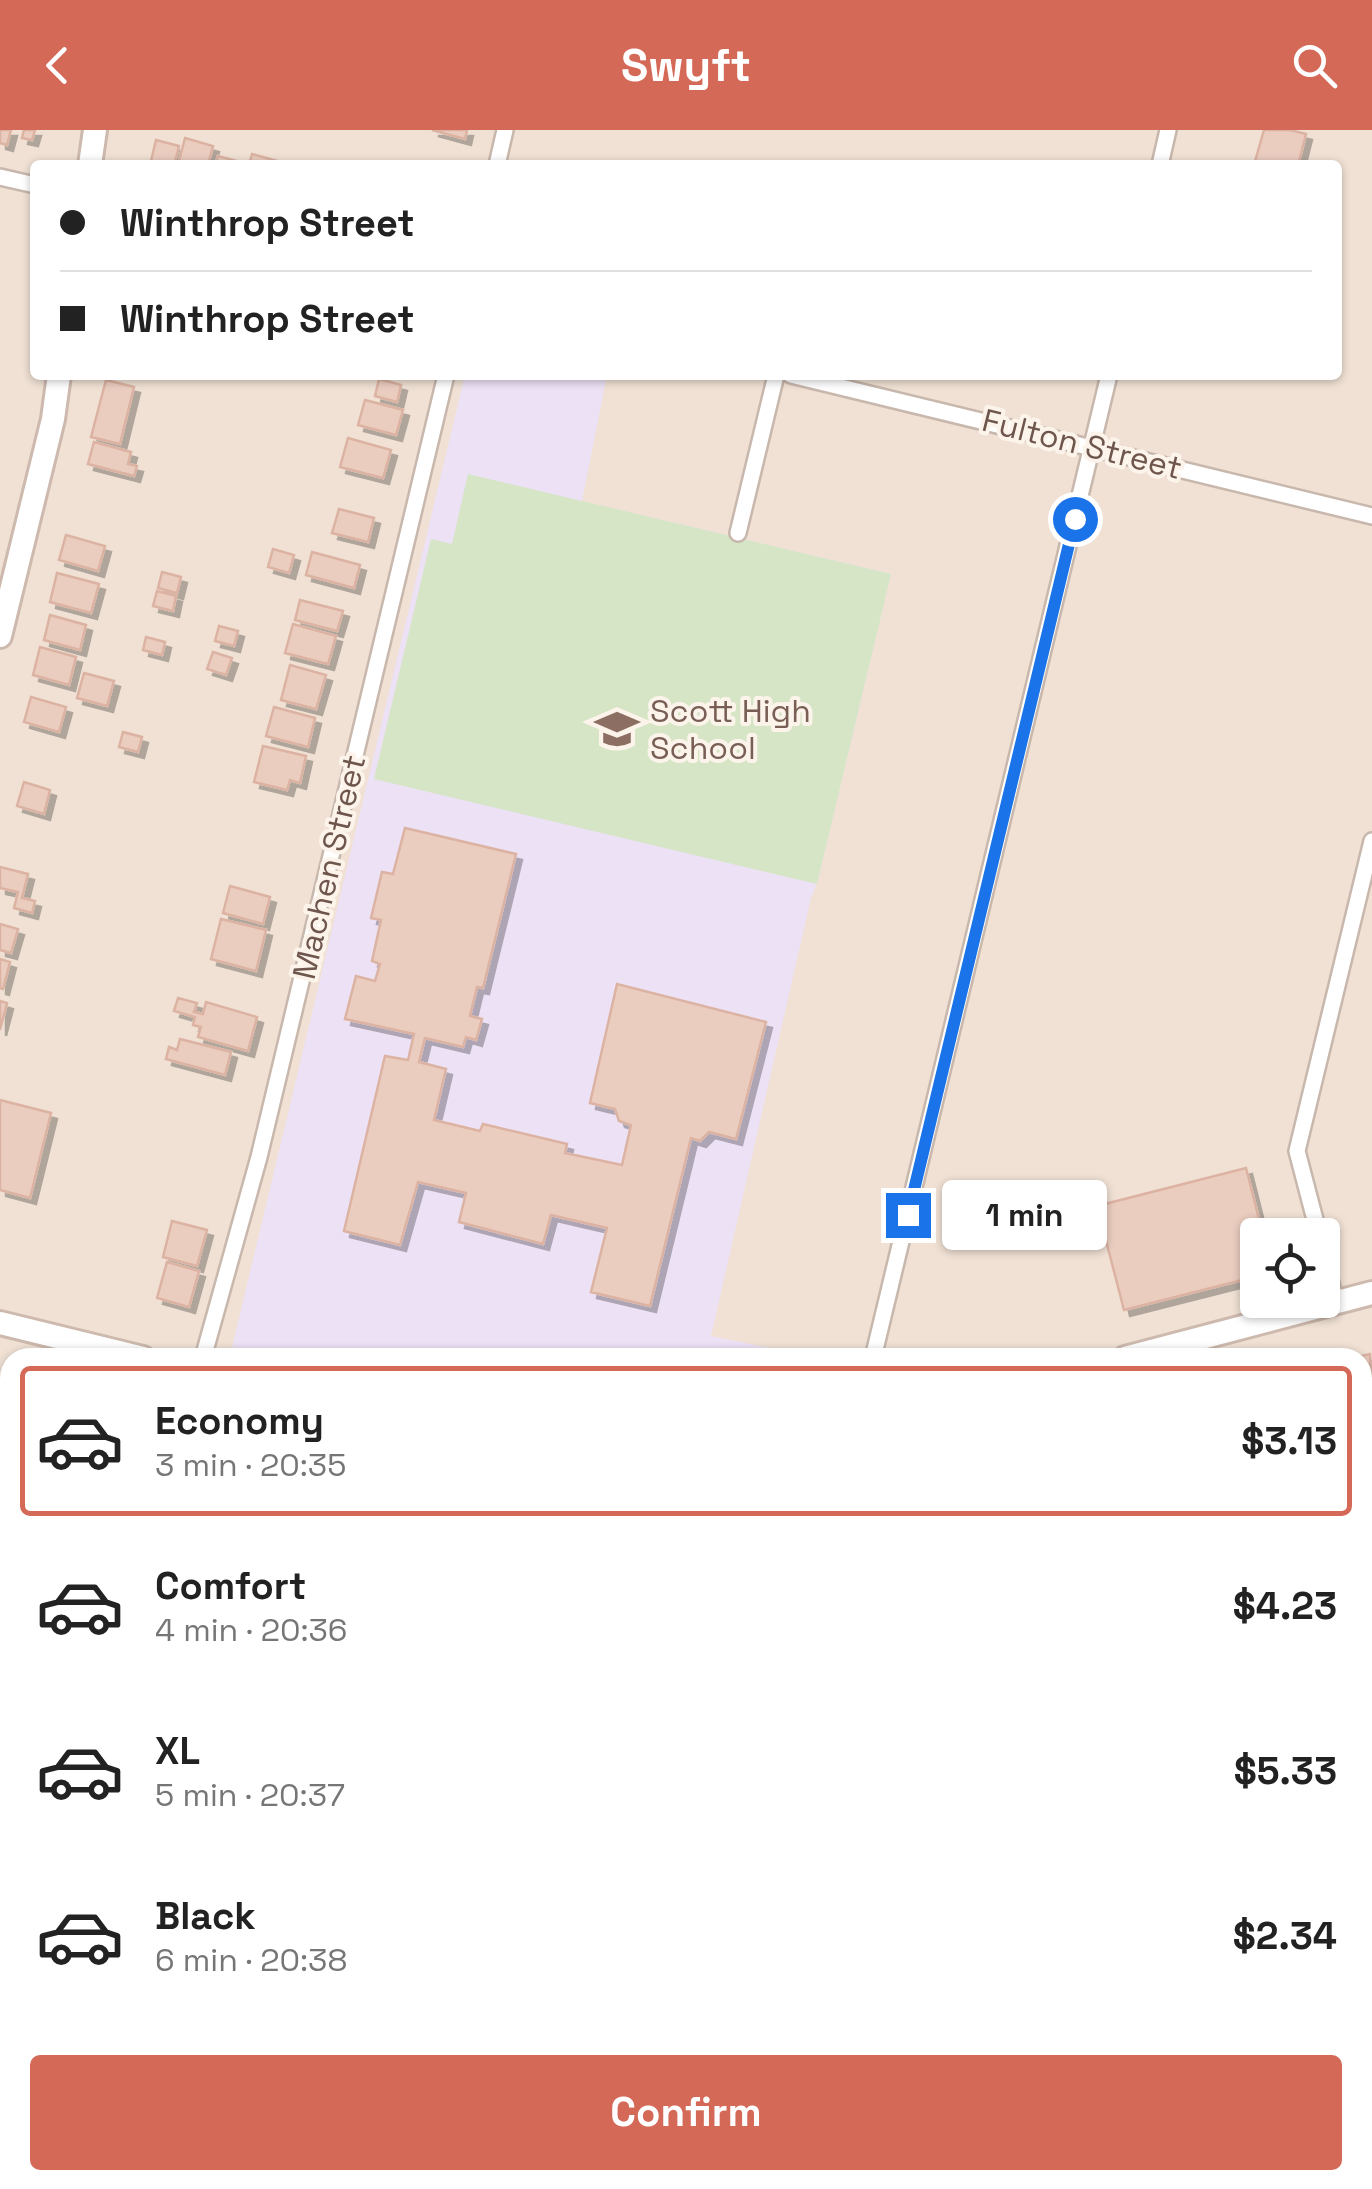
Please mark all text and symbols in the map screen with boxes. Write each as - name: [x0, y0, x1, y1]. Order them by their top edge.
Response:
- text: Swyft: [621, 37, 751, 94]
- icon: back: [30, 38, 85, 93]
- icon: search: [1287, 38, 1342, 93]
- text: Winthrop Street: [120, 199, 415, 247]
- text: Winthrop Street: [120, 295, 415, 343]
- street label: Fulton Street: [978, 400, 1186, 488]
- route start: [1053, 497, 1098, 542]
- place label: Scott High School: [650, 691, 811, 768]
- school or university icon: Scott High School: [593, 705, 641, 753]
- street label: Machen Street: [284, 751, 374, 983]
- callout: 1 min: [943, 1180, 1108, 1250]
- route end: [886, 1193, 931, 1238]
- text: 1 min: [985, 1195, 1064, 1235]
- map controls: [1240, 1218, 1340, 1318]
- button: locate: [1240, 1218, 1340, 1318]
- icon: car: [35, 1396, 125, 1486]
- text: Economy: [155, 1397, 324, 1445]
- text: $3.13: [1241, 1417, 1337, 1465]
- text: 3 min · 20:35: [155, 1445, 346, 1485]
- icon: car: [35, 1561, 125, 1651]
- text: Comfort: [155, 1562, 306, 1610]
- text: $4.23: [1233, 1582, 1337, 1630]
- text: 4 min · 20:36: [155, 1610, 347, 1650]
- icon: car: [35, 1726, 125, 1816]
- text: XL: [155, 1727, 200, 1775]
- text: $5.33: [1234, 1747, 1337, 1795]
- text: 5 min · 20:37: [155, 1775, 345, 1815]
- icon: car: [35, 1891, 125, 1981]
- text: Black: [155, 1892, 256, 1940]
- text: $2.34: [1233, 1912, 1337, 1960]
- text: 6 min · 20:38: [155, 1940, 347, 1980]
- button: Confirm: [30, 2055, 1342, 2170]

